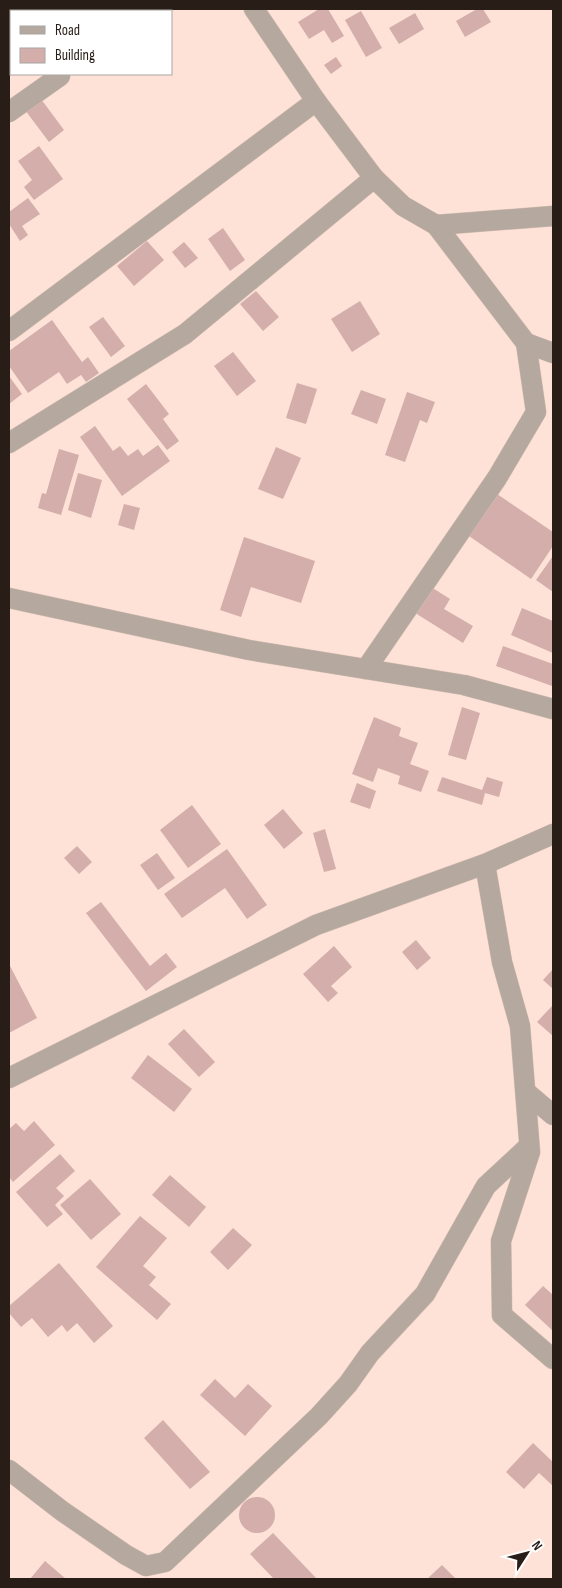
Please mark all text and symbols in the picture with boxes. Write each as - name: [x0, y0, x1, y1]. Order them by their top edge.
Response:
- legend: [10, 10, 172, 75]
- text: Road: [55, 21, 80, 40]
- text: Building: [55, 46, 95, 65]
- north arrow: [502, 1528, 552, 1578]
- text: N: [528, 1538, 546, 1554]

